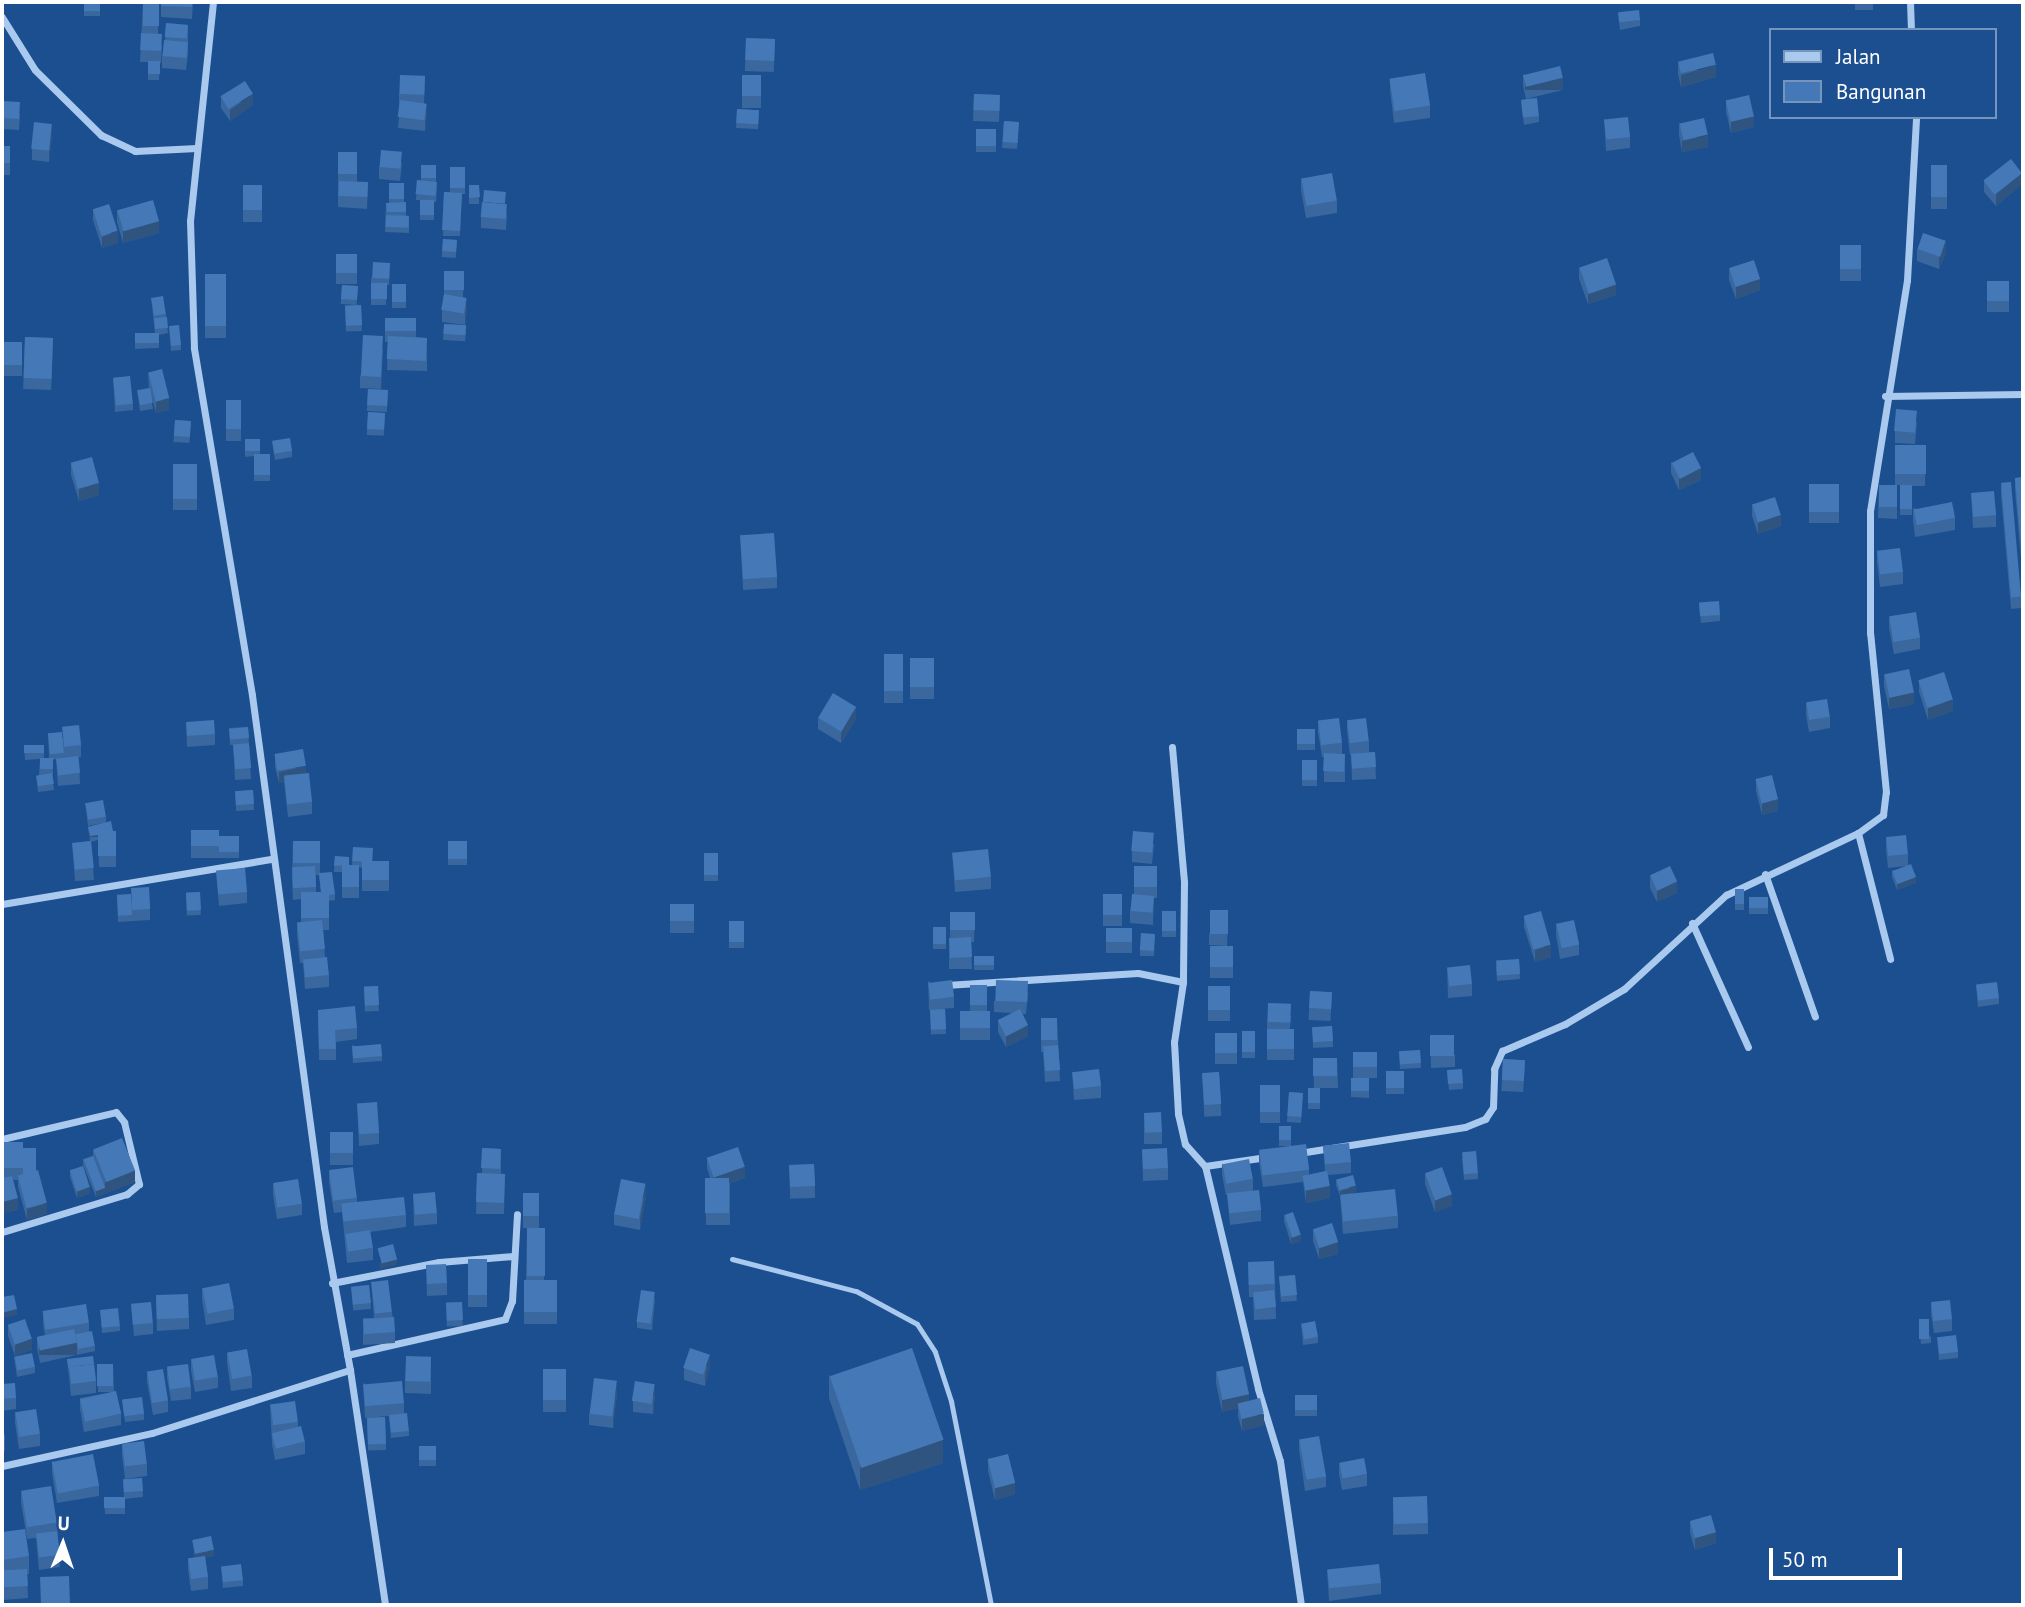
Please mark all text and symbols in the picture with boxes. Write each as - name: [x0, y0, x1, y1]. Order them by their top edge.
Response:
- legend: [1770, 28, 1997, 119]
- text: Jalan: [1836, 43, 1881, 70]
- text: Bangunan: [1836, 78, 1926, 105]
- north arrow: [28, 1509, 98, 1579]
- text: U: [57, 1511, 70, 1535]
- scale bar: [1773, 1534, 1906, 1578]
- text: 50 m: [1782, 1546, 1828, 1573]

